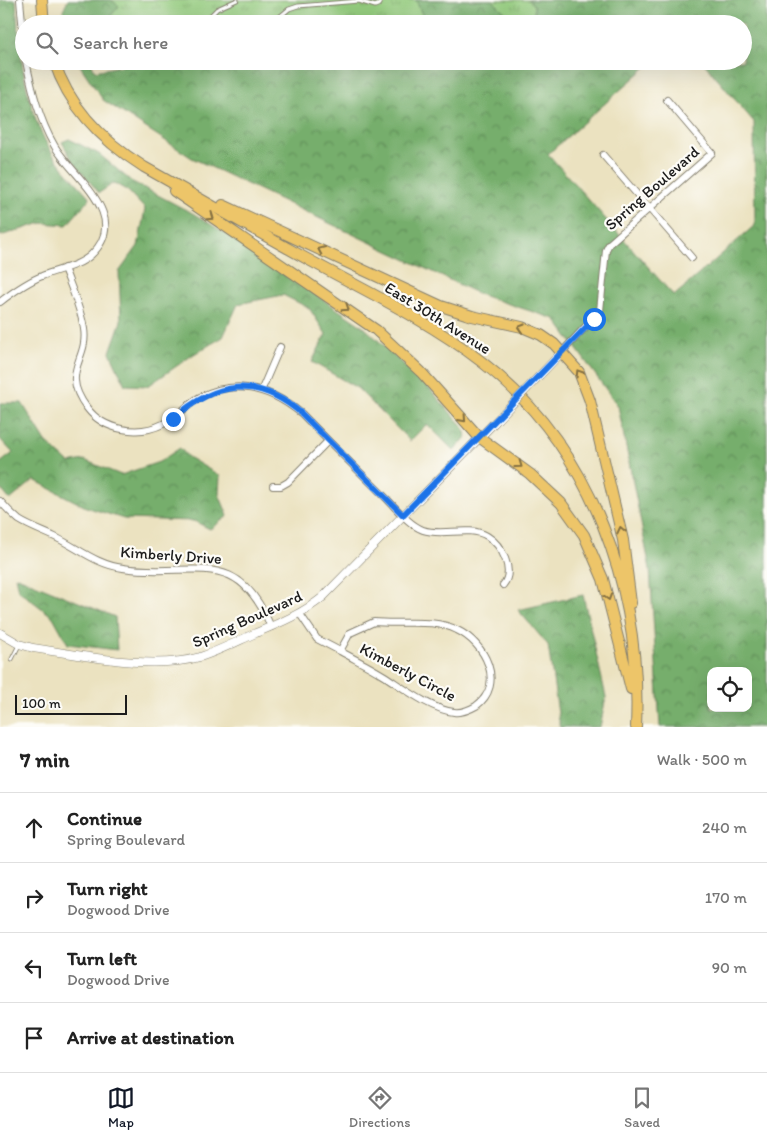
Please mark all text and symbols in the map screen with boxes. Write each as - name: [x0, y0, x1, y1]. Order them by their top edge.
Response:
- search box: [15, 15, 752, 70]
- icon: search: [33, 29, 61, 57]
- text: Search here: [73, 31, 168, 54]
- street label: Spring Boulevard: [601, 142, 703, 234]
- one-way arrow: [205, 211, 215, 220]
- one-way arrow: [317, 246, 326, 256]
- street label: East 30th Avenue: [381, 278, 495, 358]
- one-way arrow: [341, 301, 350, 311]
- route start: [583, 308, 606, 331]
- one-way arrow: [517, 323, 526, 333]
- one-way arrow: [575, 370, 585, 379]
- route end: [162, 408, 185, 431]
- one-way arrow: [458, 414, 467, 423]
- one-way arrow: [513, 459, 523, 468]
- one-way arrow: [616, 525, 627, 534]
- street label: Kimberly Drive: [120, 542, 222, 568]
- street label: Spring Boulevard: [189, 586, 305, 652]
- one-way arrow: [603, 592, 613, 600]
- street label: Kimberly Circle: [357, 639, 459, 705]
- map controls: [707, 667, 752, 712]
- button: locate: [707, 667, 752, 712]
- scale bar: [15, 692, 128, 715]
- text: 100 m: [22, 695, 61, 712]
- text: 7 min: [20, 747, 69, 772]
- text: Walk · 500 m: [657, 750, 747, 769]
- text: Continue: [67, 807, 142, 830]
- icon: ahead: [20, 814, 48, 842]
- text: 240 m: [702, 818, 747, 837]
- text: Spring Boulevard: [67, 830, 185, 849]
- text: Turn right: [67, 877, 148, 900]
- icon: right: [20, 884, 48, 912]
- text: 170 m: [705, 888, 747, 907]
- text: Dogwood Drive: [67, 900, 170, 919]
- text: Turn left: [67, 947, 137, 970]
- icon: left: [20, 954, 48, 982]
- text: 90 m: [712, 958, 747, 977]
- text: Dogwood Drive: [67, 970, 170, 989]
- icon: arrive: [20, 1024, 48, 1052]
- text: Arrive at destination: [67, 1026, 234, 1049]
- tab: Map: [107, 1084, 135, 1131]
- tab: Directions: [349, 1084, 410, 1131]
- tab: Saved: [624, 1084, 660, 1131]

